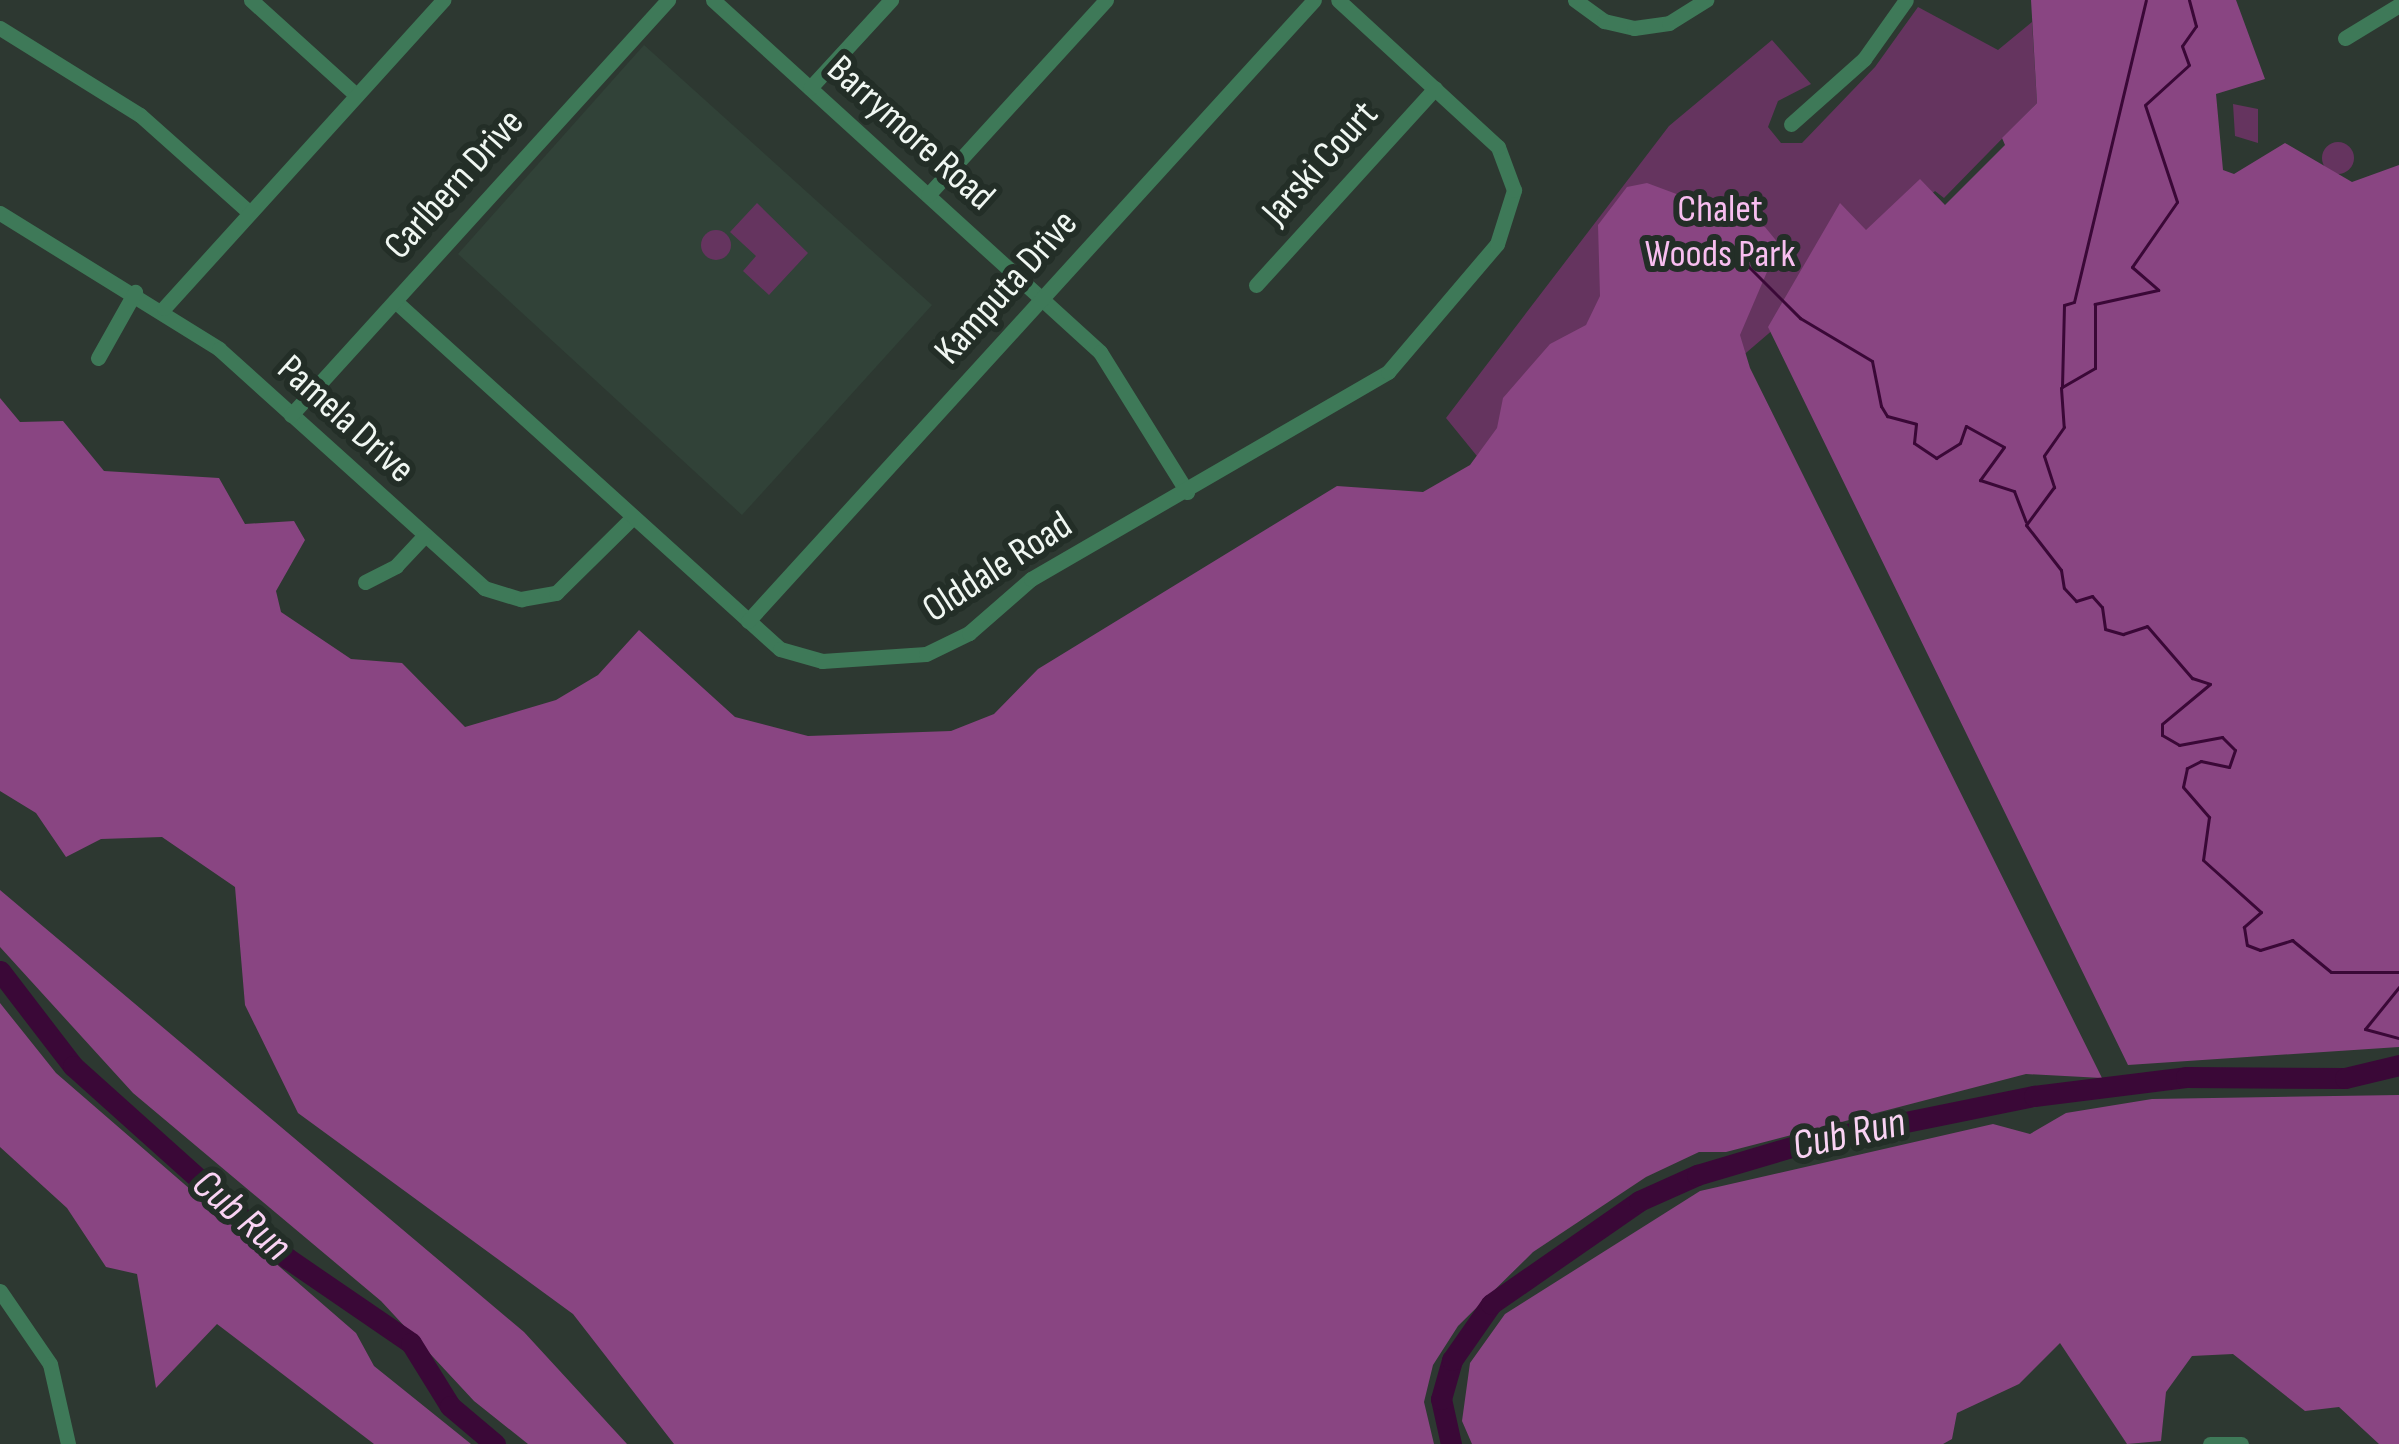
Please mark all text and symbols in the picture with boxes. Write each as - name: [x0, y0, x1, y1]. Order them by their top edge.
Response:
- street label: Barrymore Road: [817, 47, 1003, 221]
- street label: Jarski Court: [1253, 92, 1389, 236]
- street label: Carlbern Drive: [375, 100, 535, 270]
- park label: Chalet Woods Park: [1645, 188, 1795, 279]
- street label: Kamputa Drive: [926, 201, 1088, 375]
- street label: Pamela Drive: [267, 346, 423, 494]
- street label: Olddale Road: [915, 503, 1081, 633]
- water label: Cub Run: [1788, 1098, 1910, 1172]
- water label: Cub Run: [181, 1159, 301, 1273]

